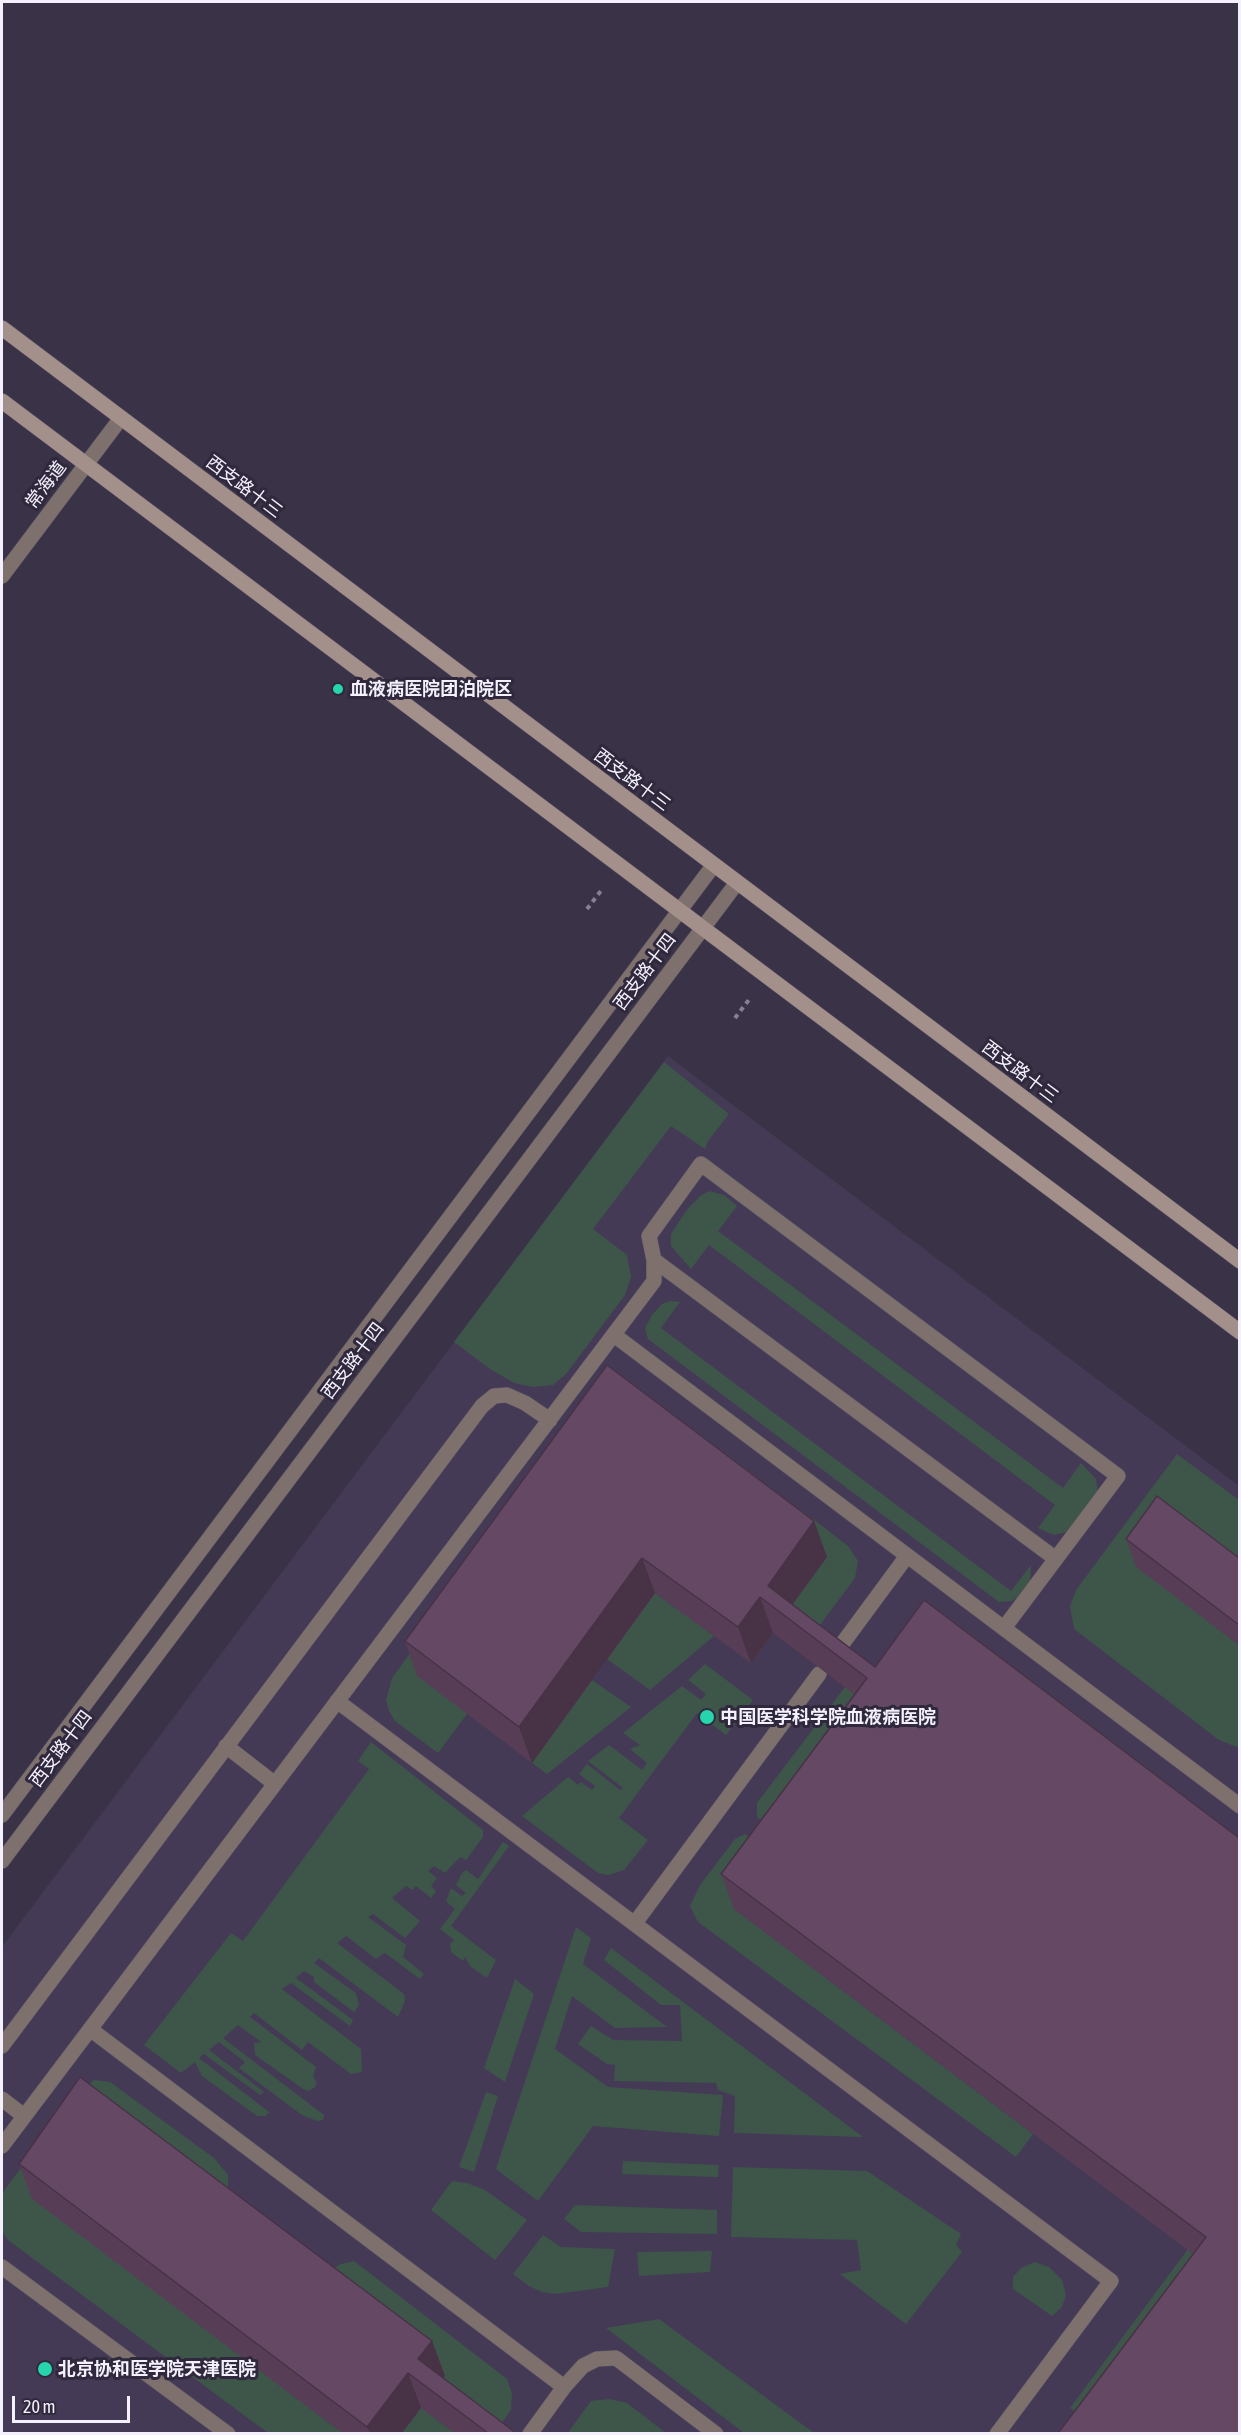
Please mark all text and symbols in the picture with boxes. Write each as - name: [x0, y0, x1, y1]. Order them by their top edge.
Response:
- street label: 西支路十三: [202, 451, 286, 523]
- street label: 常海道: [21, 457, 71, 513]
- place label: 血液病医院团泊院区: [350, 678, 512, 700]
- marker: 血液病医院团泊院区: [331, 682, 345, 696]
- street label: 西支路十三: [590, 744, 674, 816]
- street label: 西支路十四: [609, 930, 681, 1014]
- street label: 西支路十三: [978, 1036, 1062, 1108]
- street label: 西支路十四: [317, 1319, 389, 1403]
- place label: 中国医学科学院血液病医院: [720, 1706, 936, 1728]
- street label: 西支路十四: [25, 1707, 97, 1791]
- marker: 中国医学科学院血液病医院: [698, 1708, 716, 1726]
- place label: 北京协和医学院天津医院: [58, 2358, 256, 2380]
- marker: 北京协和医学院天津医院: [36, 2360, 54, 2378]
- scale bar: [15, 2384, 134, 2422]
- text: 20 m: [23, 2396, 55, 2417]

